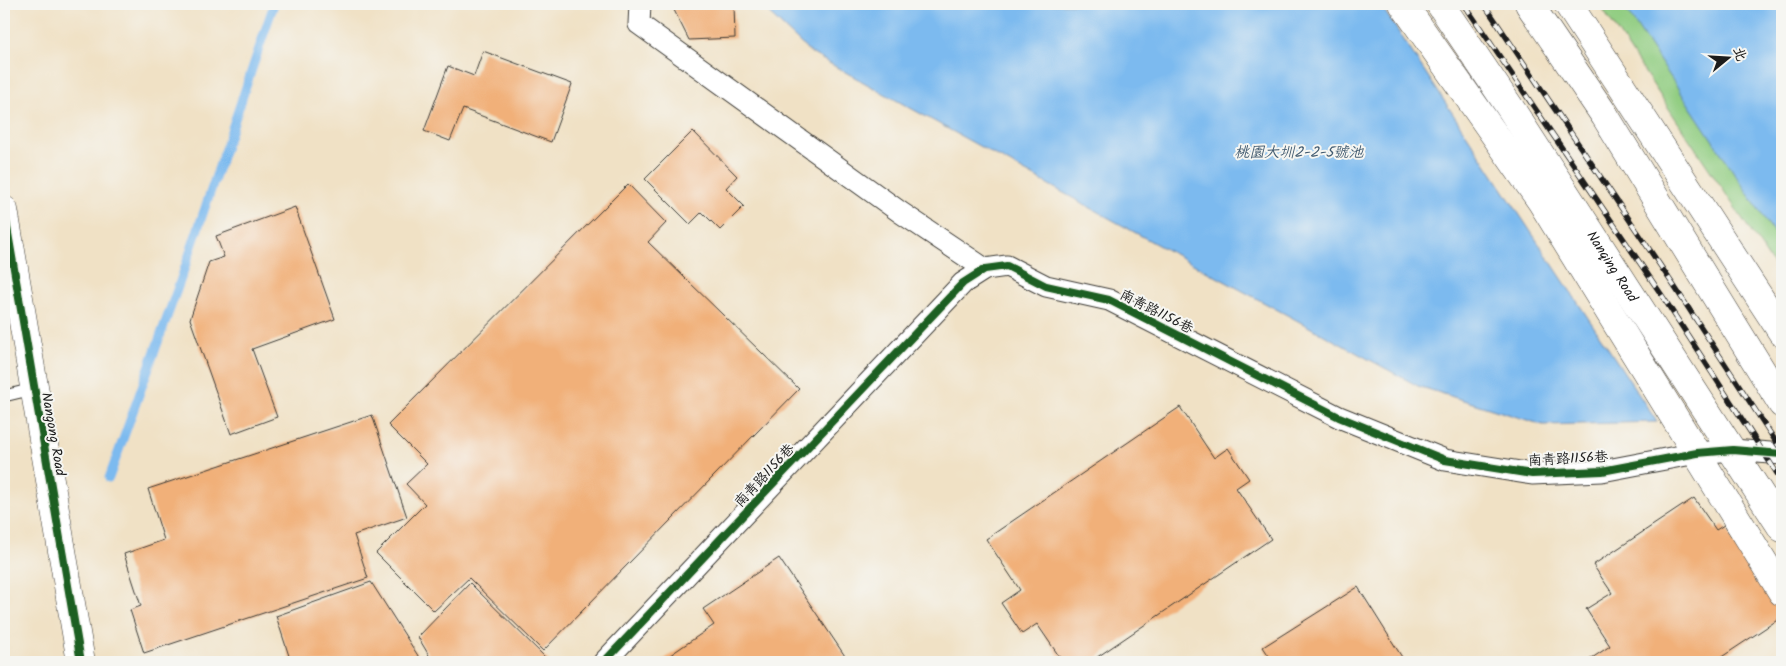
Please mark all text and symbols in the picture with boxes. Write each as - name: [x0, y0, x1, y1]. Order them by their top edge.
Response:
- north arrow: [1704, 32, 1754, 82]
- text: 北: [1727, 44, 1752, 64]
- water label: 桃園大圳2-2-5號池: [1234, 141, 1365, 165]
- street label: Nanqing Road: [1581, 227, 1644, 308]
- street label: 南青路1156巷: [1116, 284, 1198, 340]
- street label: Nangong Road: [35, 391, 71, 479]
- street label: 南青路1156巷: [729, 438, 801, 512]
- street label: 南青路1156巷: [1527, 446, 1610, 472]

